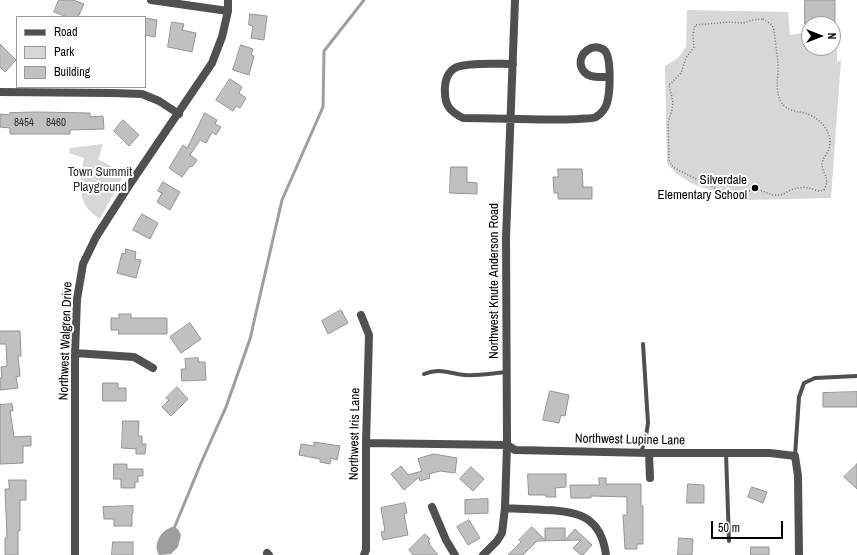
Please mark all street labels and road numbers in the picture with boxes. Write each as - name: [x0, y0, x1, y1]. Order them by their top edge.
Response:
- street label: Northwest Knute Anderson Road: [487, 203, 503, 359]
- street label: Northwest Walgren Drive: [56, 281, 76, 401]
- street label: Northwest Iris Lane: [346, 388, 364, 480]
- street label: Northwest Lupine Lane: [575, 431, 685, 449]

